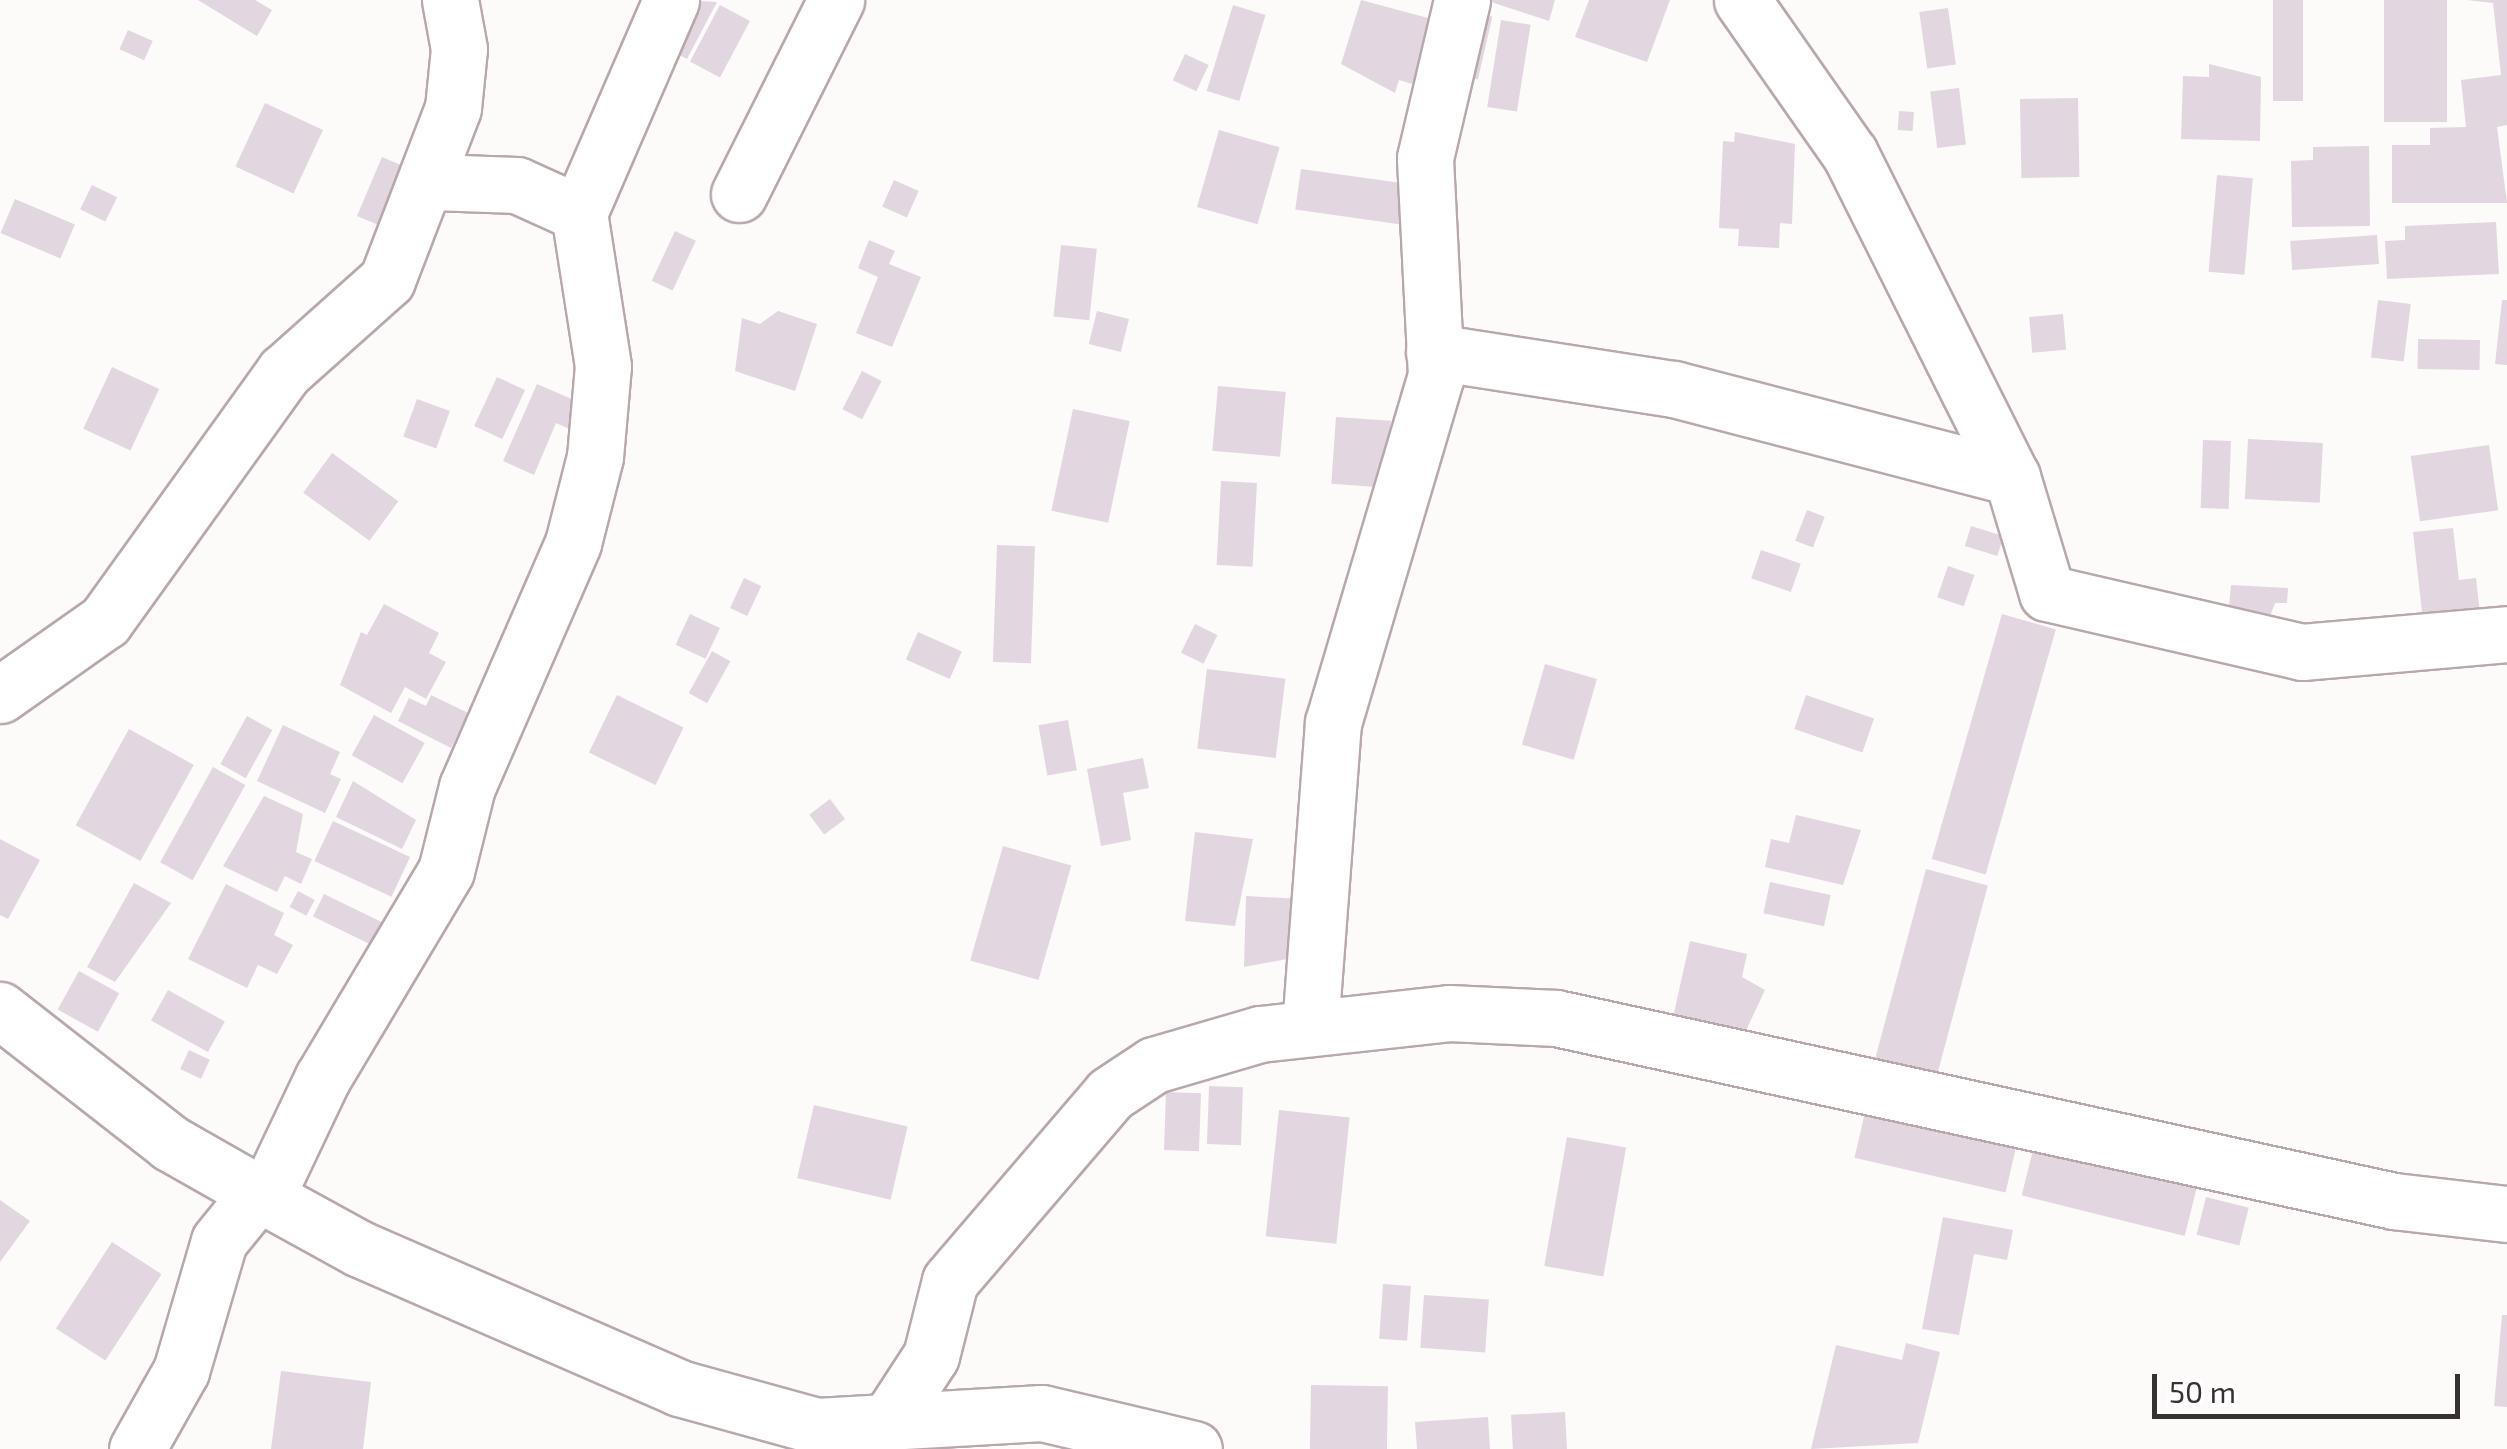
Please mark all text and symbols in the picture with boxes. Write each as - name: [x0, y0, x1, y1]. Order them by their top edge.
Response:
- scale bar: [2157, 1354, 2464, 1416]
- text: 50 m: [2169, 1373, 2236, 1409]

